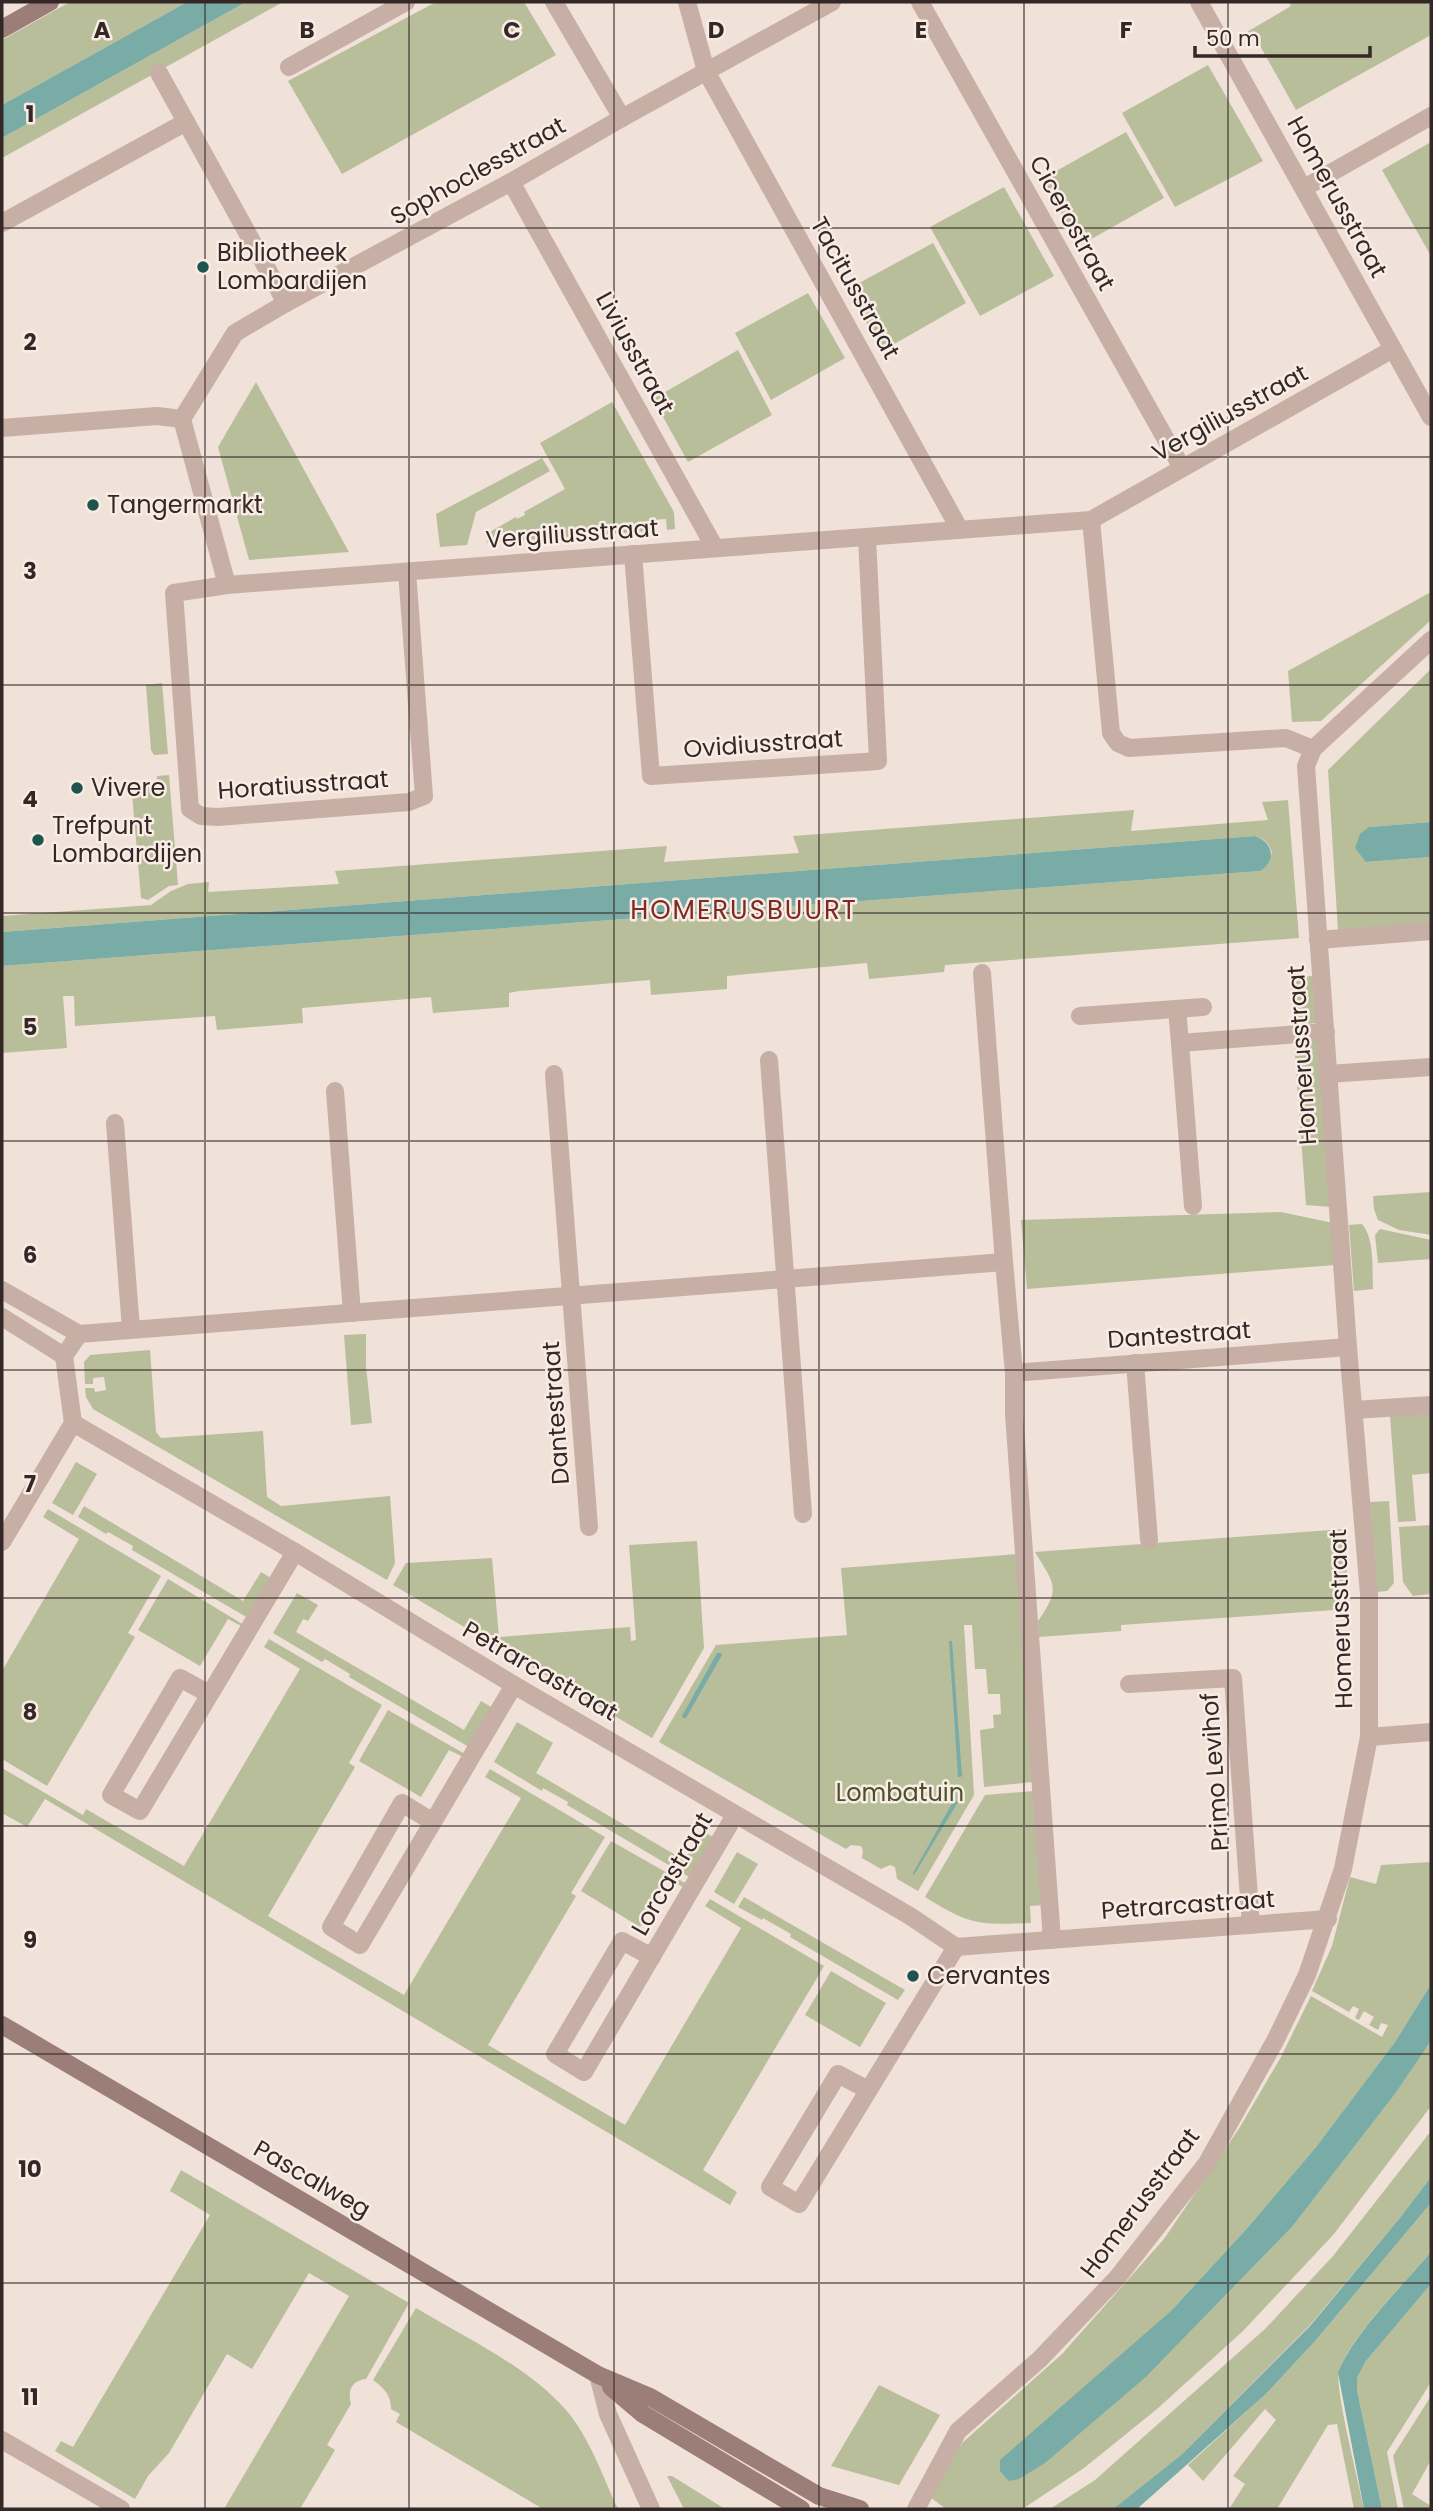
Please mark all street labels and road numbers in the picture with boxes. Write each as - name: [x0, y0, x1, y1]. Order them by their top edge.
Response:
- street label: Sophoclesstraat: [384, 109, 571, 232]
- street label: Homerusstraat: [1279, 110, 1395, 283]
- street label: Cicerostraat: [1022, 149, 1123, 296]
- street label: Tacitusstraat: [803, 211, 908, 365]
- street label: Liviusstraat: [588, 286, 683, 420]
- street label: Vergiliusstraat: [1146, 356, 1314, 469]
- street label: Vergiliusstraat: [484, 511, 660, 556]
- street label: Ovidiusstraat: [682, 721, 844, 766]
- street label: Horatiusstraat: [216, 762, 389, 807]
- street label: Homerusstraat: [1279, 964, 1324, 1146]
- street label: Dantestraat: [1106, 1313, 1252, 1356]
- street label: Dantestraat: [534, 1340, 577, 1486]
- street label: Homerusstraat: [1321, 1529, 1360, 1709]
- street label: Petrarcastraat: [457, 1613, 624, 1728]
- street label: Primo Levihof: [1193, 1692, 1236, 1852]
- street label: Lorcastraat: [623, 1806, 720, 1941]
- street label: Petrarcastraat: [1100, 1882, 1276, 1927]
- street label: Homerusstraat: [1072, 2121, 1207, 2284]
- street label: Pascalweg: [248, 2132, 377, 2225]

